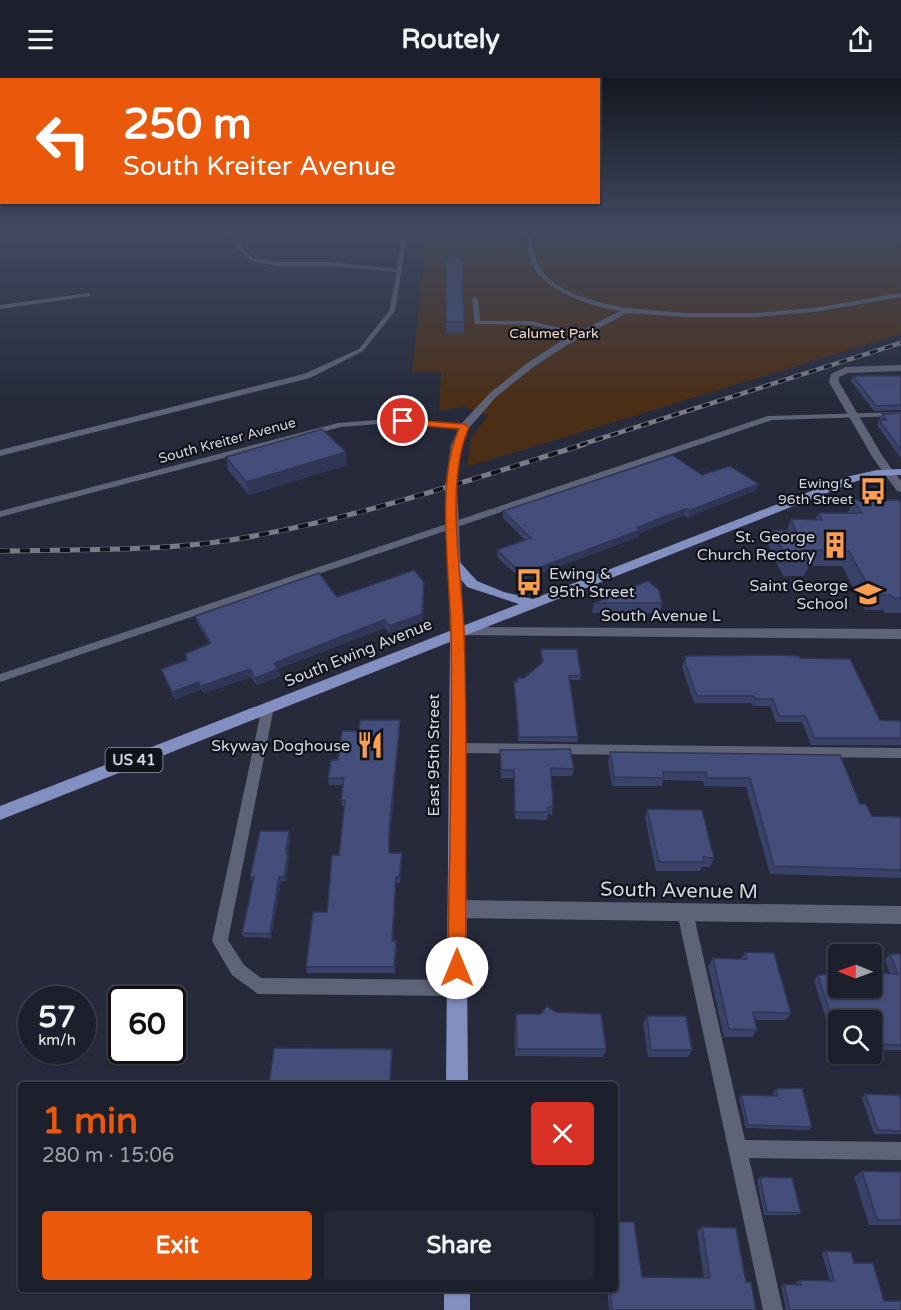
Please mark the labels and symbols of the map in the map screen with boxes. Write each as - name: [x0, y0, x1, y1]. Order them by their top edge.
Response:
- park label: Calumet Park: [509, 325, 599, 342]
- pin: [377, 395, 428, 446]
- street label: South Kreiter Avenue: [157, 414, 298, 467]
- place label: Ewing & 96th Street: [778, 475, 854, 508]
- bus stop icon: Ewing & 96th Street: [858, 476, 888, 506]
- place label: St. George Church Rectory: [697, 527, 815, 565]
- building icon: St. George Church Rectory: [820, 530, 850, 560]
- place label: Ewing & 95th Street: [549, 564, 635, 602]
- bus stop icon: Ewing & 95th Street: [514, 567, 544, 597]
- place label: Saint George School: [749, 576, 848, 614]
- school or university icon: Saint George School: [853, 579, 883, 609]
- street label: South Avenue L: [601, 606, 721, 626]
- street label: South Ewing Avenue: [282, 614, 435, 692]
- street label: East 95th Street: [424, 694, 444, 816]
- restaurant icon: Skyway Doghouse: [355, 730, 385, 760]
- place label: Skyway Doghouse: [211, 736, 350, 756]
- road number: US 41: [106, 748, 162, 772]
- street label: South Avenue M: [600, 878, 758, 904]
- position arrow: [425, 936, 489, 1000]
- north arrow: [828, 944, 882, 998]
- speed limit sign: 60: [108, 986, 186, 1064]

